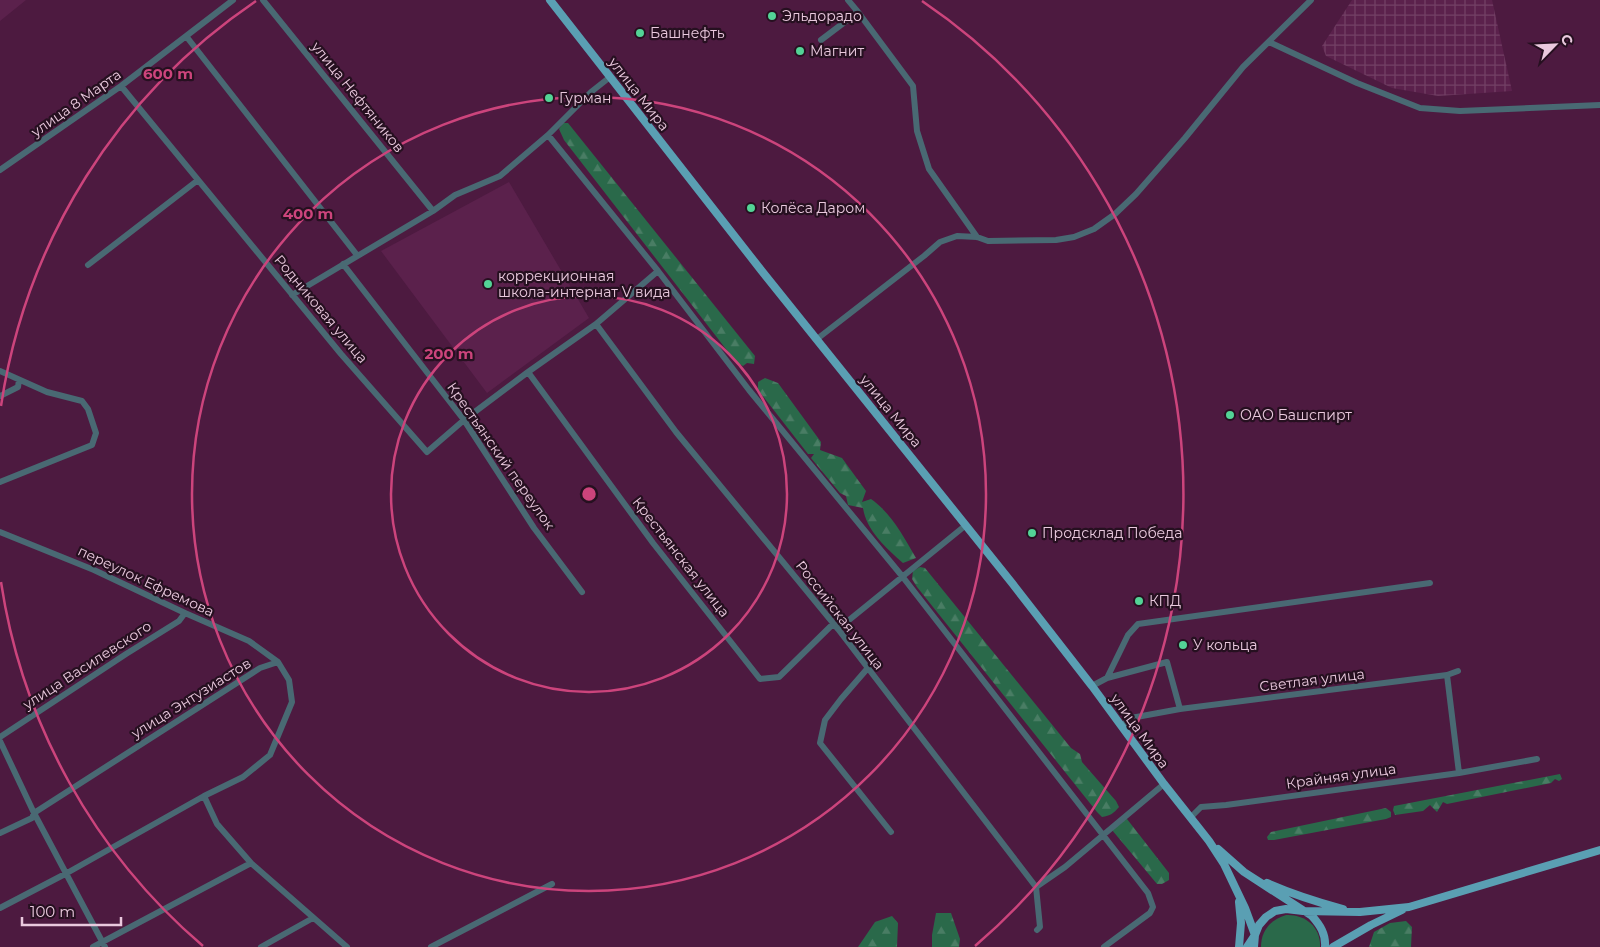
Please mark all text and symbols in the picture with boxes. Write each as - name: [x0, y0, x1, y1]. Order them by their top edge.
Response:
- place label: Эльдорадо: [782, 7, 862, 25]
- marker: Эльдорадо: [766, 10, 778, 22]
- north arrow: [1530, 20, 1580, 70]
- place label: Башнефть: [650, 24, 725, 42]
- marker: Башнефть: [634, 27, 646, 39]
- text: С: [1557, 31, 1577, 48]
- street label: улица Нефтяников: [307, 37, 408, 156]
- place label: Магнит: [810, 42, 864, 60]
- marker: Магнит: [794, 45, 806, 57]
- street label: улица Мира: [604, 53, 673, 134]
- text: 600 m: [143, 64, 193, 83]
- street label: улица 8 Марта: [27, 65, 124, 141]
- place label: Гурман: [559, 89, 611, 107]
- marker: Гурман: [543, 92, 555, 104]
- place label: Колёса Даром: [761, 199, 865, 217]
- marker: Колёса Даром: [745, 202, 757, 214]
- text: 400 m: [283, 204, 333, 223]
- street label: Родниковая улица: [270, 251, 372, 367]
- place label: коррекционная школа-интернат V вида: [498, 267, 671, 301]
- marker: коррекционная школа-интернат V вида: [482, 278, 494, 290]
- text: 200 m: [424, 344, 474, 363]
- street label: улица Мира: [856, 370, 926, 451]
- street label: Крестьянский переулок: [443, 379, 559, 533]
- place label: ОАО Башспирт: [1240, 406, 1352, 424]
- marker: ОАО Башспирт: [1224, 409, 1236, 421]
- centre of rings: [580, 485, 598, 503]
- street label: Крестьянская улица: [629, 493, 733, 621]
- place label: Продсклад Победа: [1042, 524, 1182, 542]
- marker: Продсклад Победа: [1026, 527, 1038, 539]
- street label: переулок Ефремова: [75, 542, 217, 620]
- street label: Российская улица: [792, 557, 888, 673]
- place label: КПД: [1149, 592, 1181, 610]
- marker: КПД: [1133, 595, 1145, 607]
- street label: улица Василевского: [19, 617, 155, 714]
- place label: У кольца: [1193, 636, 1257, 654]
- marker: У кольца: [1177, 639, 1189, 651]
- street label: улица Энтузиастов: [127, 654, 254, 743]
- street label: Светлая улица: [1258, 665, 1366, 695]
- street label: улица Мира: [1106, 689, 1173, 772]
- street label: Крайняя улица: [1285, 759, 1397, 793]
- scale bar: [22, 894, 121, 926]
- text: 100 m: [30, 902, 75, 921]

